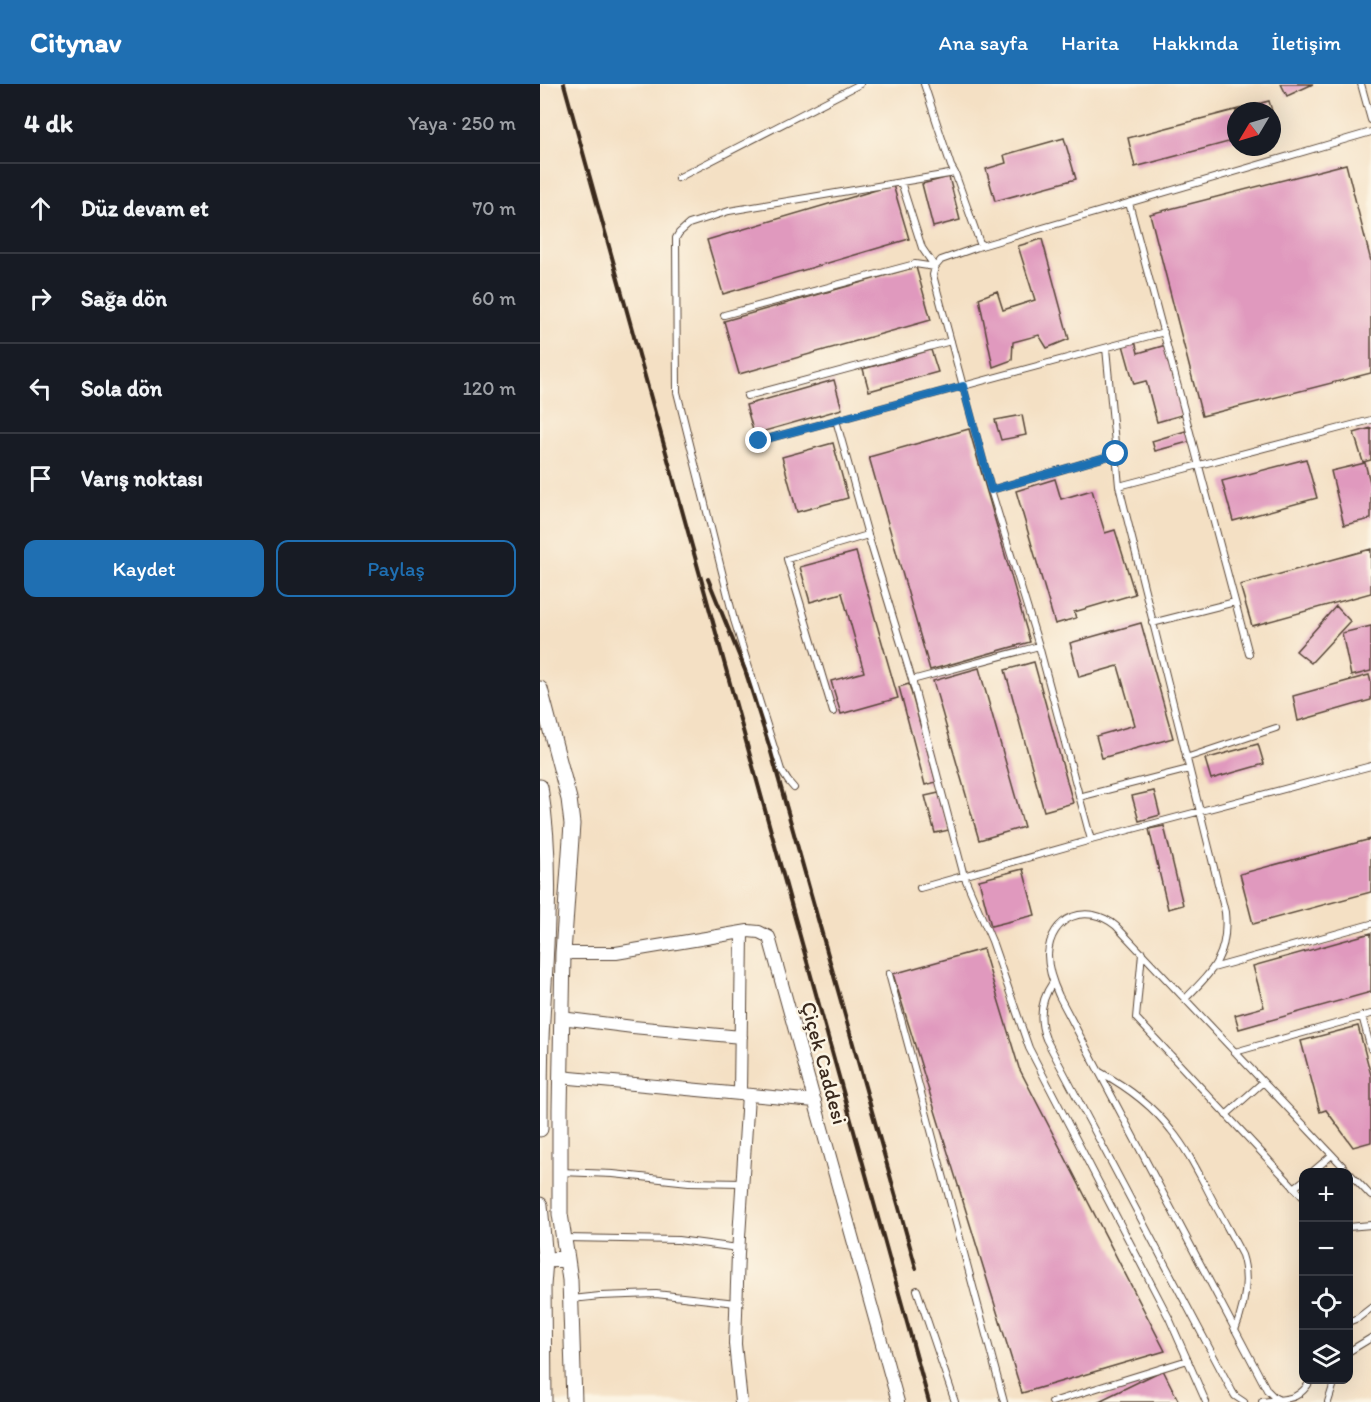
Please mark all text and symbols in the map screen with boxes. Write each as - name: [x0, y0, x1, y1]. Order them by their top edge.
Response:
- text: Citynav: [30, 25, 121, 59]
- text: Ana sayfa: [939, 30, 1028, 55]
- text: Harita: [1061, 30, 1119, 55]
- text: Hakkında: [1152, 30, 1239, 55]
- text: İletişim: [1272, 30, 1341, 55]
- north arrow: [1227, 102, 1281, 156]
- text: 4 dk: [24, 107, 73, 139]
- text: Yaya · 250 m: [408, 111, 516, 135]
- icon: ahead: [24, 192, 57, 225]
- text: Düz devam et: [81, 195, 208, 222]
- text: 70 m: [472, 196, 516, 220]
- icon: right: [24, 282, 57, 315]
- text: Sağa dön: [81, 285, 167, 312]
- text: 60 m: [472, 286, 516, 310]
- icon: left: [24, 372, 57, 405]
- text: Sola dön: [81, 375, 162, 402]
- text: 120 m: [463, 376, 516, 400]
- route end: [745, 427, 771, 453]
- route start: [1102, 440, 1128, 466]
- icon: arrive: [24, 462, 57, 495]
- text: Varış noktası: [81, 465, 203, 492]
- button: Kaydet: [24, 540, 264, 597]
- button: Paylaş: [276, 540, 516, 597]
- street label: Çiçek Caddesi: [796, 999, 853, 1127]
- map controls: [1299, 1168, 1353, 1384]
- button: +: [1299, 1168, 1353, 1222]
- button: −: [1299, 1222, 1353, 1276]
- button: locate: [1299, 1276, 1353, 1330]
- button: layers: [1299, 1330, 1353, 1384]

